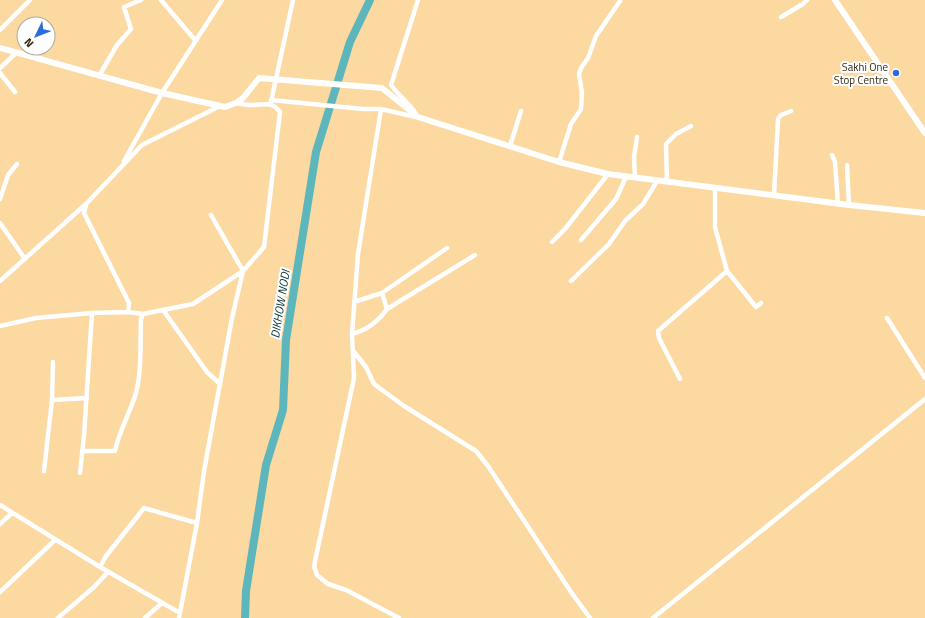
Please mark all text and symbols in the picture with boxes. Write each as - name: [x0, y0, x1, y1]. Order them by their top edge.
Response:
- north arrow: [16, 16, 56, 56]
- text: N: [20, 35, 37, 51]
- place label: Sakhi One Stop Centre: [834, 59, 888, 88]
- marker: Sakhi One Stop Centre: [891, 68, 901, 78]
- water label: DIKHOW NODI: [265, 267, 295, 340]

